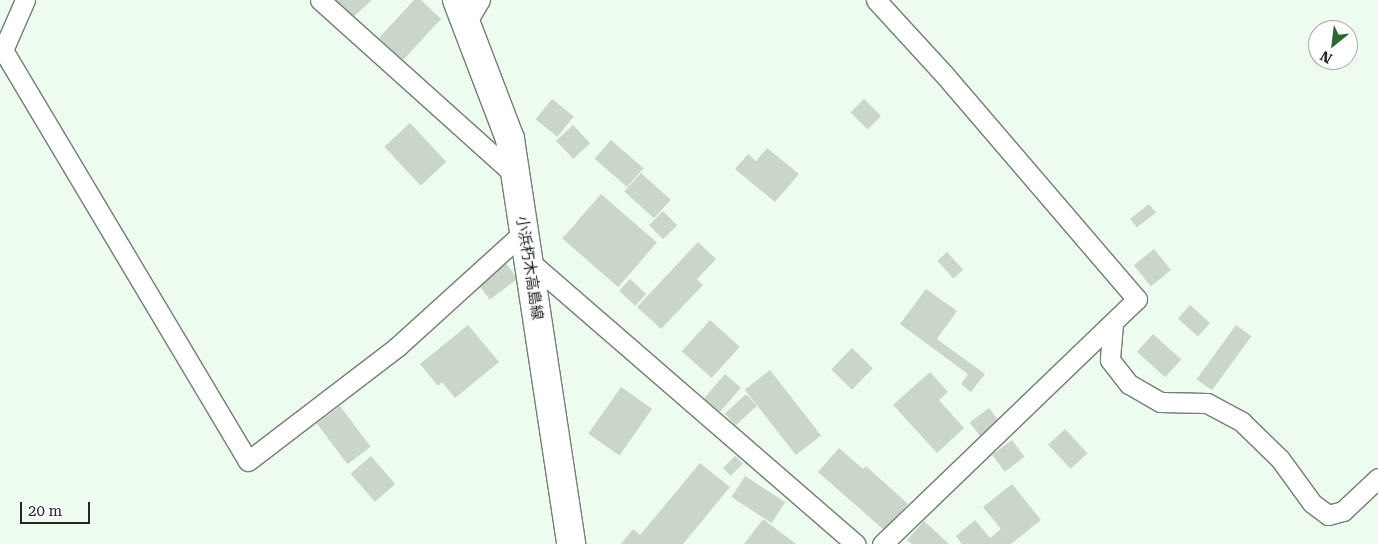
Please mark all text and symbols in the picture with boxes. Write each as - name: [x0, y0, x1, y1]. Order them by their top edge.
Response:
- north arrow: [1308, 20, 1358, 70]
- text: N: [1318, 48, 1335, 67]
- street label: 小浜朽木高島線: [512, 215, 546, 321]
- scale bar: [22, 492, 92, 524]
- text: 20 m: [28, 502, 62, 520]

